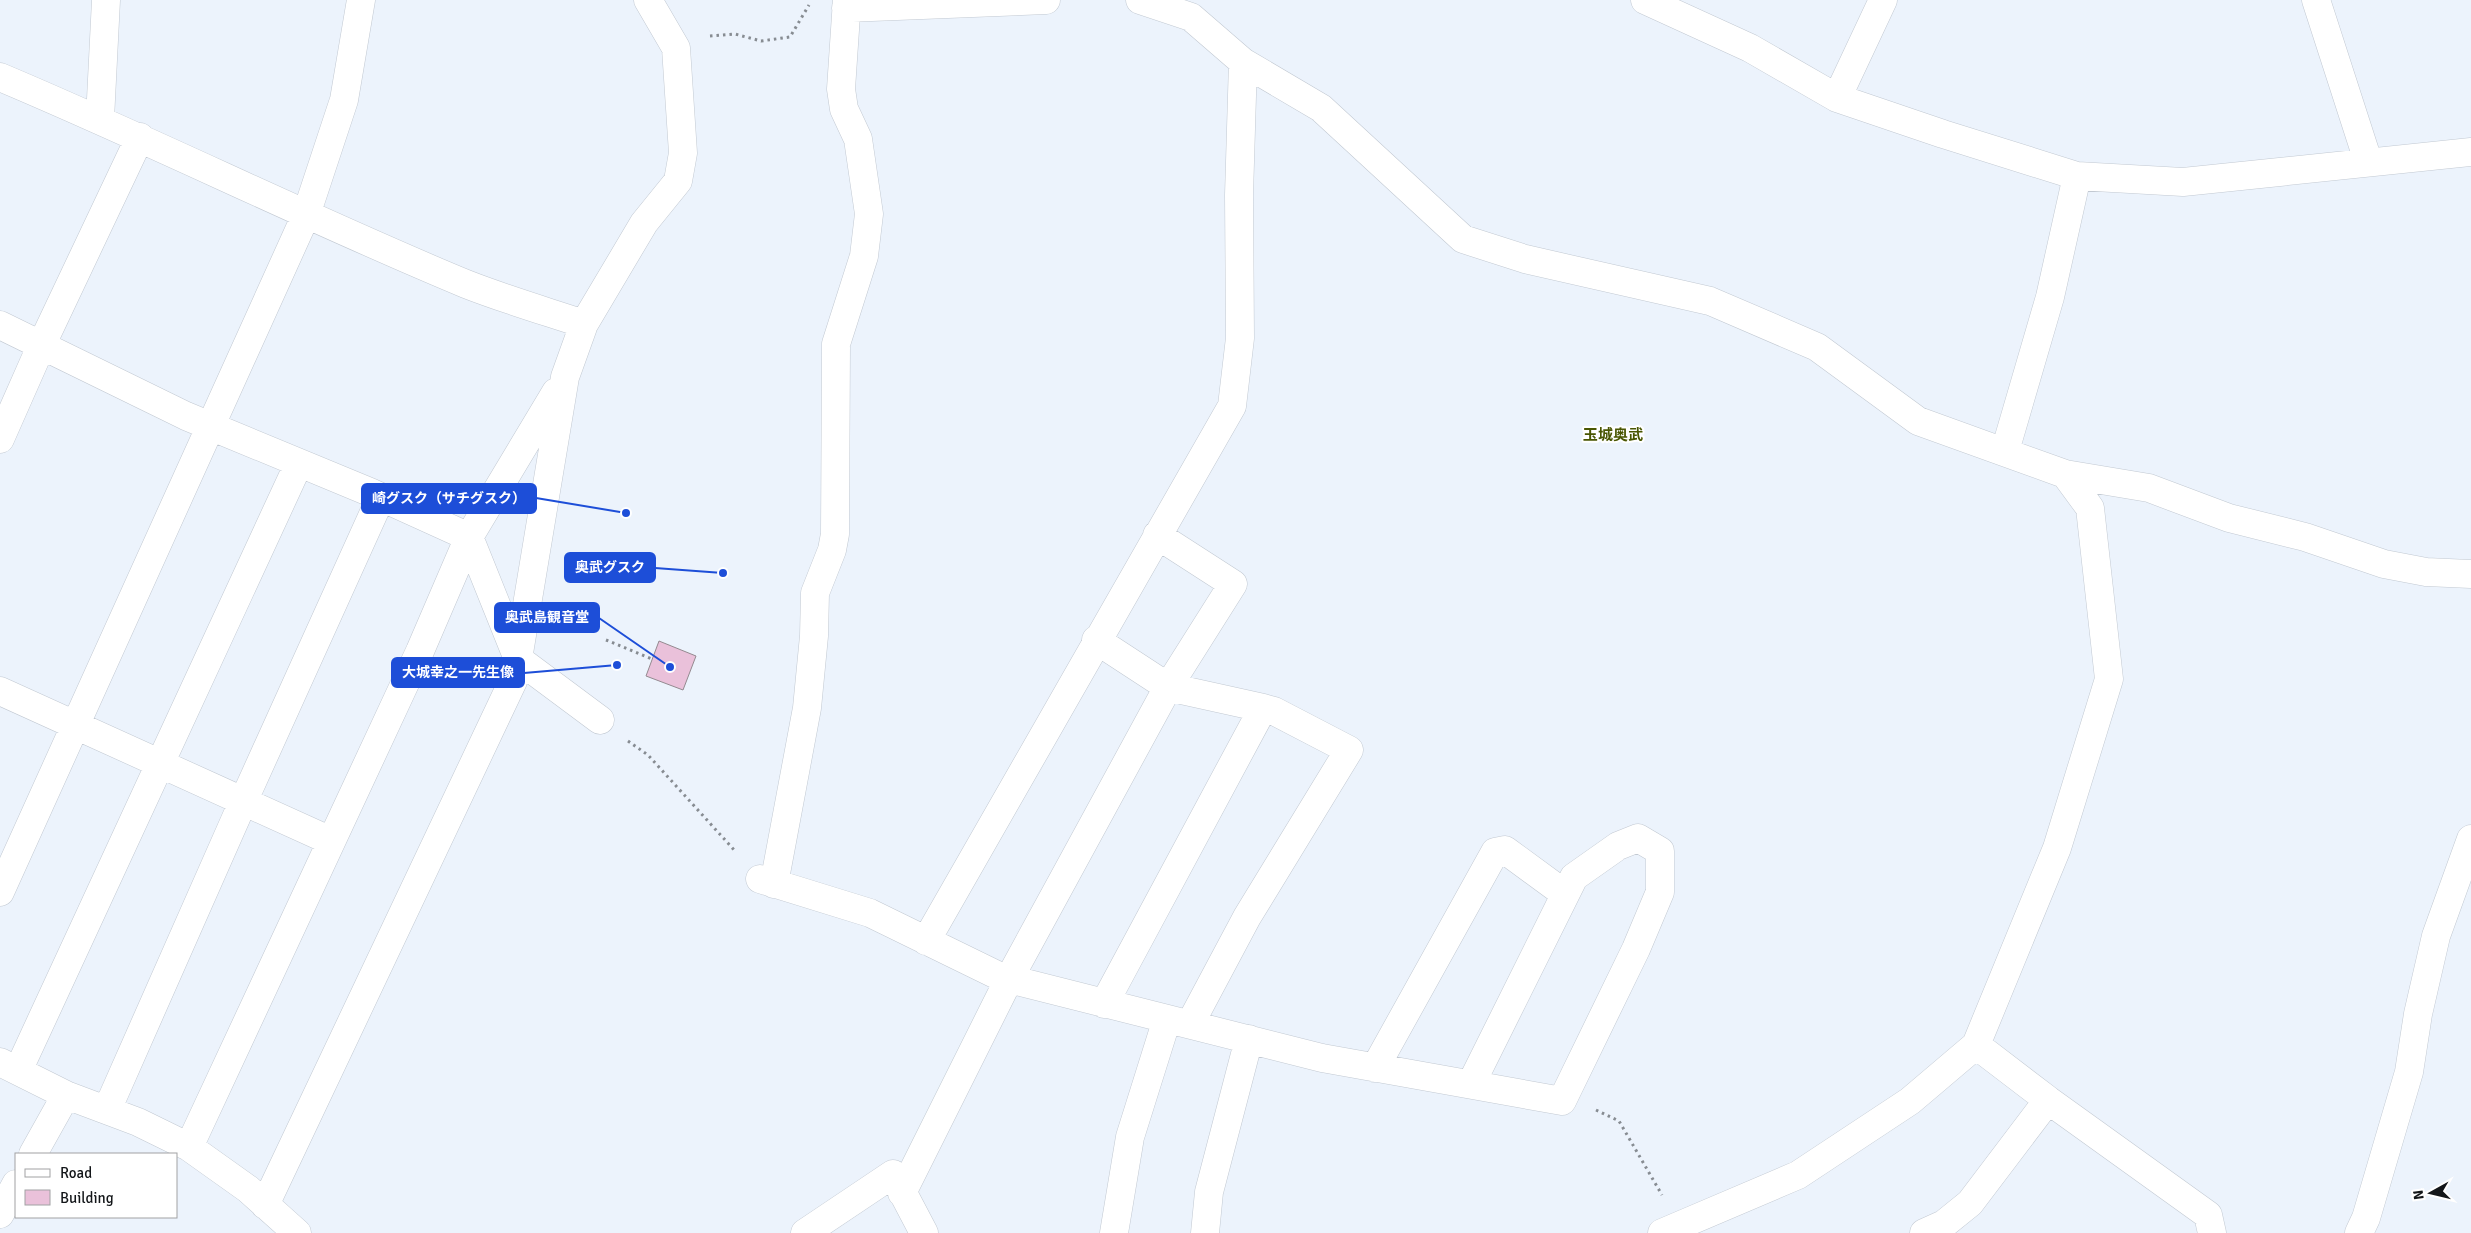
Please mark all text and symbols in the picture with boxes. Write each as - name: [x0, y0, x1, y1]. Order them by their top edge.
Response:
- district label: 玉城奥武: [1583, 426, 1643, 444]
- callout: 崎グスク（サチグスク）: [362, 484, 536, 513]
- text: 崎グスク（サチグスク）: [372, 490, 526, 507]
- callout: 奥武グスク: [565, 553, 655, 582]
- text: 奥武グスク: [575, 559, 645, 576]
- callout: 奥武島観音堂: [495, 603, 599, 632]
- text: 奥武島観音堂: [505, 609, 589, 626]
- callout: 大城幸之一先生像: [392, 658, 524, 687]
- text: 大城幸之一先生像: [402, 664, 514, 681]
- legend: [15, 1153, 178, 1218]
- text: Road: [60, 1164, 92, 1182]
- north arrow: [2406, 1168, 2456, 1218]
- text: Building: [60, 1189, 114, 1207]
- text: N: [2410, 1189, 2428, 1201]

